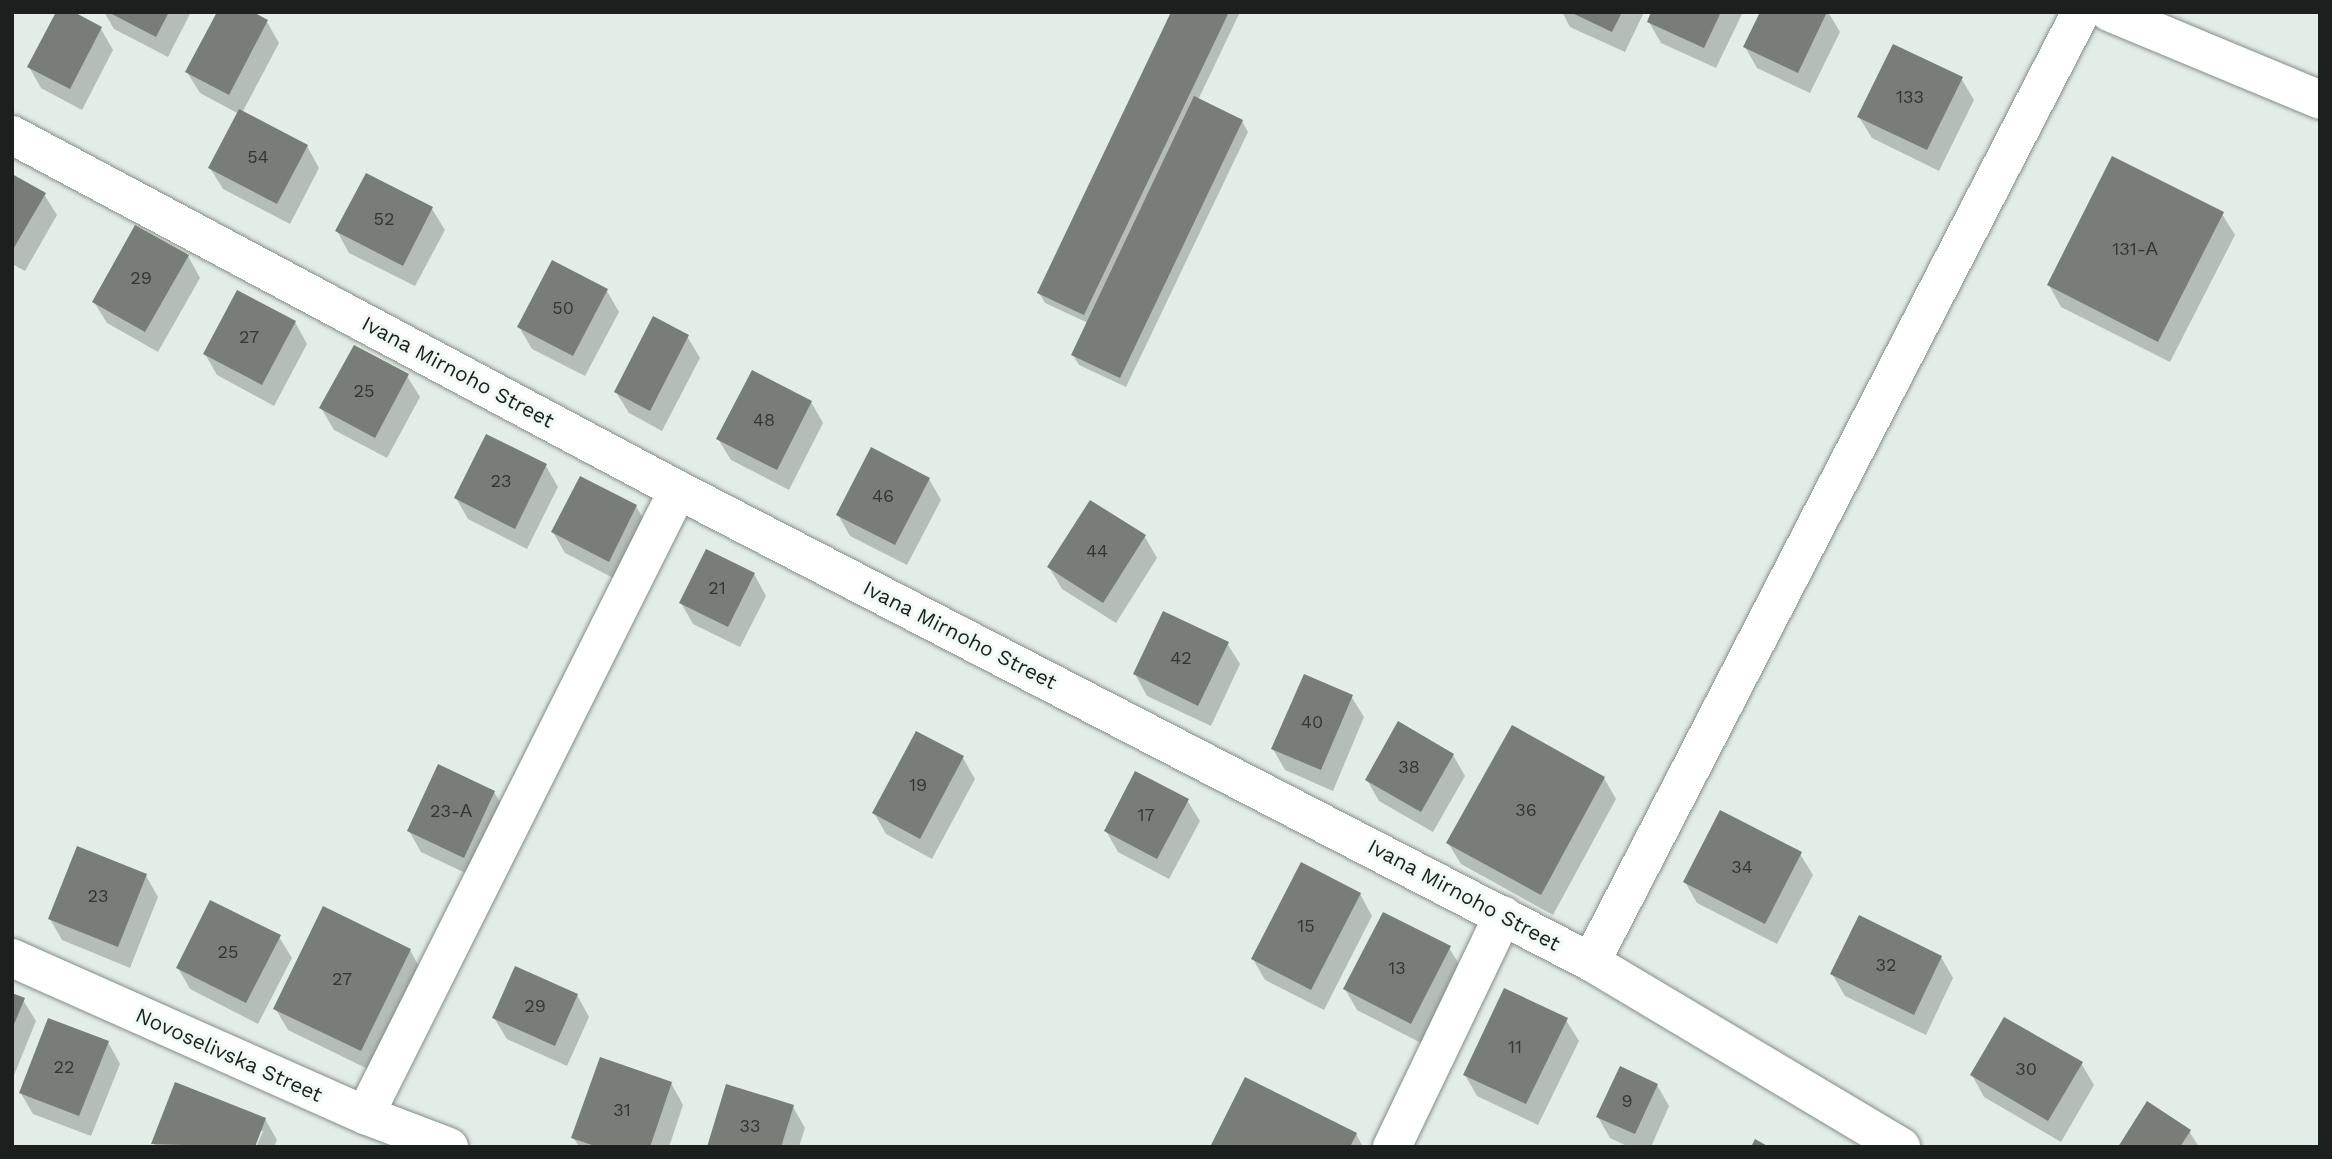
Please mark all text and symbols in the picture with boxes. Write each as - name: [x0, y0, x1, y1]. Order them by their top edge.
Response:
- house number: 133: [1896, 86, 1924, 108]
- house number: 54: [247, 146, 269, 168]
- house number: 52: [374, 208, 394, 230]
- house number: 131-А: [2112, 238, 2158, 260]
- house number: 29: [130, 267, 152, 289]
- house number: 50: [552, 297, 574, 319]
- street label: Ivana Mirnoho Street: [357, 311, 559, 433]
- house number: 27: [239, 326, 259, 348]
- house number: 25: [354, 380, 374, 402]
- house number: 48: [753, 409, 775, 431]
- house number: 23: [491, 470, 511, 492]
- house number: 46: [872, 485, 894, 507]
- house number: 44: [1086, 540, 1108, 562]
- street label: Ivana Mirnoho Street: [859, 575, 1061, 695]
- house number: 21: [708, 577, 726, 599]
- house number: 42: [1170, 647, 1192, 669]
- house number: 40: [1301, 711, 1323, 733]
- house number: 38: [1398, 756, 1420, 778]
- house number: 19: [909, 774, 927, 796]
- house number: 36: [1515, 799, 1537, 821]
- house number: 23-А: [430, 800, 472, 822]
- house number: 17: [1137, 804, 1155, 826]
- street label: Ivana Mirnoho Street: [1363, 834, 1565, 956]
- house number: 34: [1731, 856, 1753, 878]
- house number: 23: [88, 885, 108, 907]
- house number: 15: [1297, 915, 1315, 937]
- house number: 25: [218, 941, 238, 963]
- house number: 32: [1876, 954, 1896, 976]
- house number: 13: [1388, 957, 1406, 979]
- house number: 27: [332, 968, 352, 990]
- house number: 29: [524, 995, 546, 1017]
- street label: Novoselivska Street: [132, 1002, 326, 1108]
- house number: 11: [1508, 1036, 1522, 1058]
- house number: 22: [54, 1056, 74, 1078]
- house number: 30: [2015, 1058, 2037, 1080]
- house number: 9: [1621, 1090, 1633, 1112]
- house number: 31: [613, 1099, 631, 1121]
- house number: 33: [740, 1115, 760, 1137]

